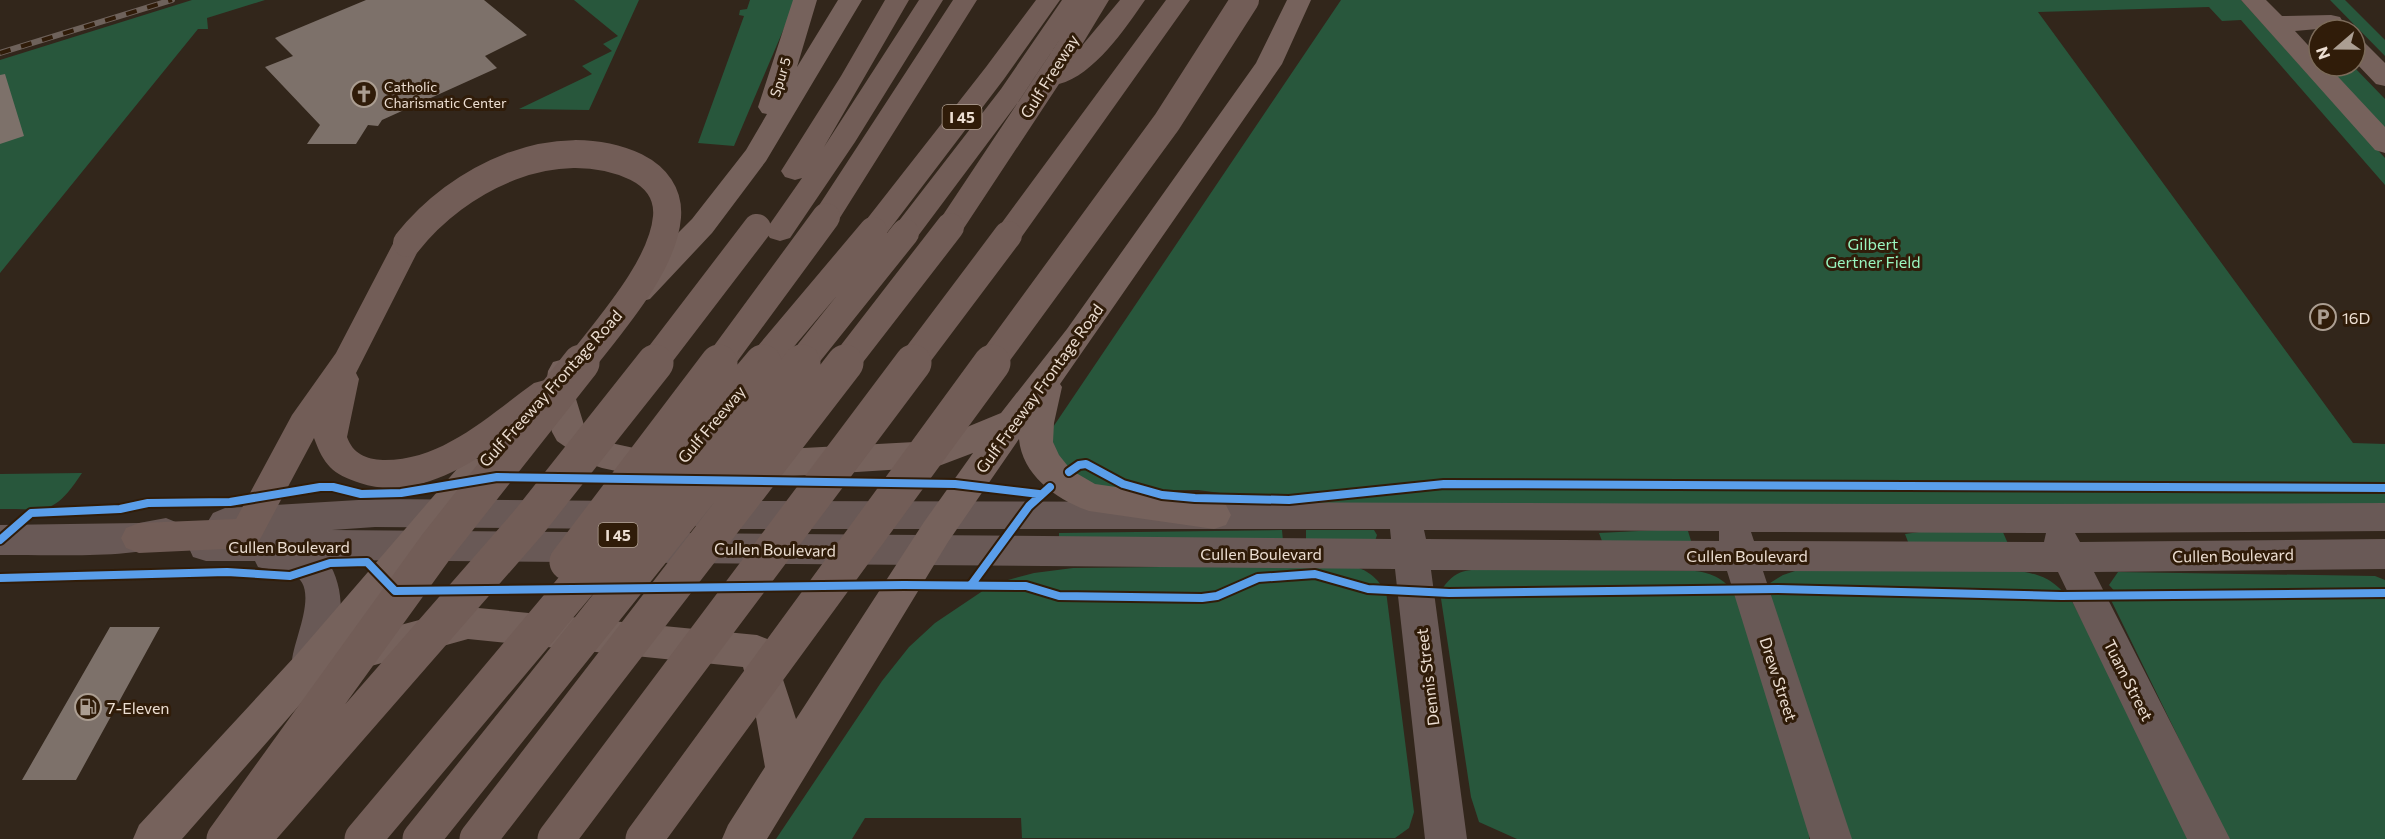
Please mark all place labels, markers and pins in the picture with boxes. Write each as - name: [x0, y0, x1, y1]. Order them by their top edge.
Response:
- place label: Catholic Charismatic Center: [384, 78, 507, 111]
- church icon: Catholic Charismatic Center: [349, 79, 379, 109]
- parking icon: 16D: [2308, 302, 2338, 332]
- place label: 16D: [2342, 308, 2370, 327]
- fuel station icon: 7-Eleven: [73, 692, 103, 722]
- place label: 7-Eleven: [107, 698, 170, 717]

